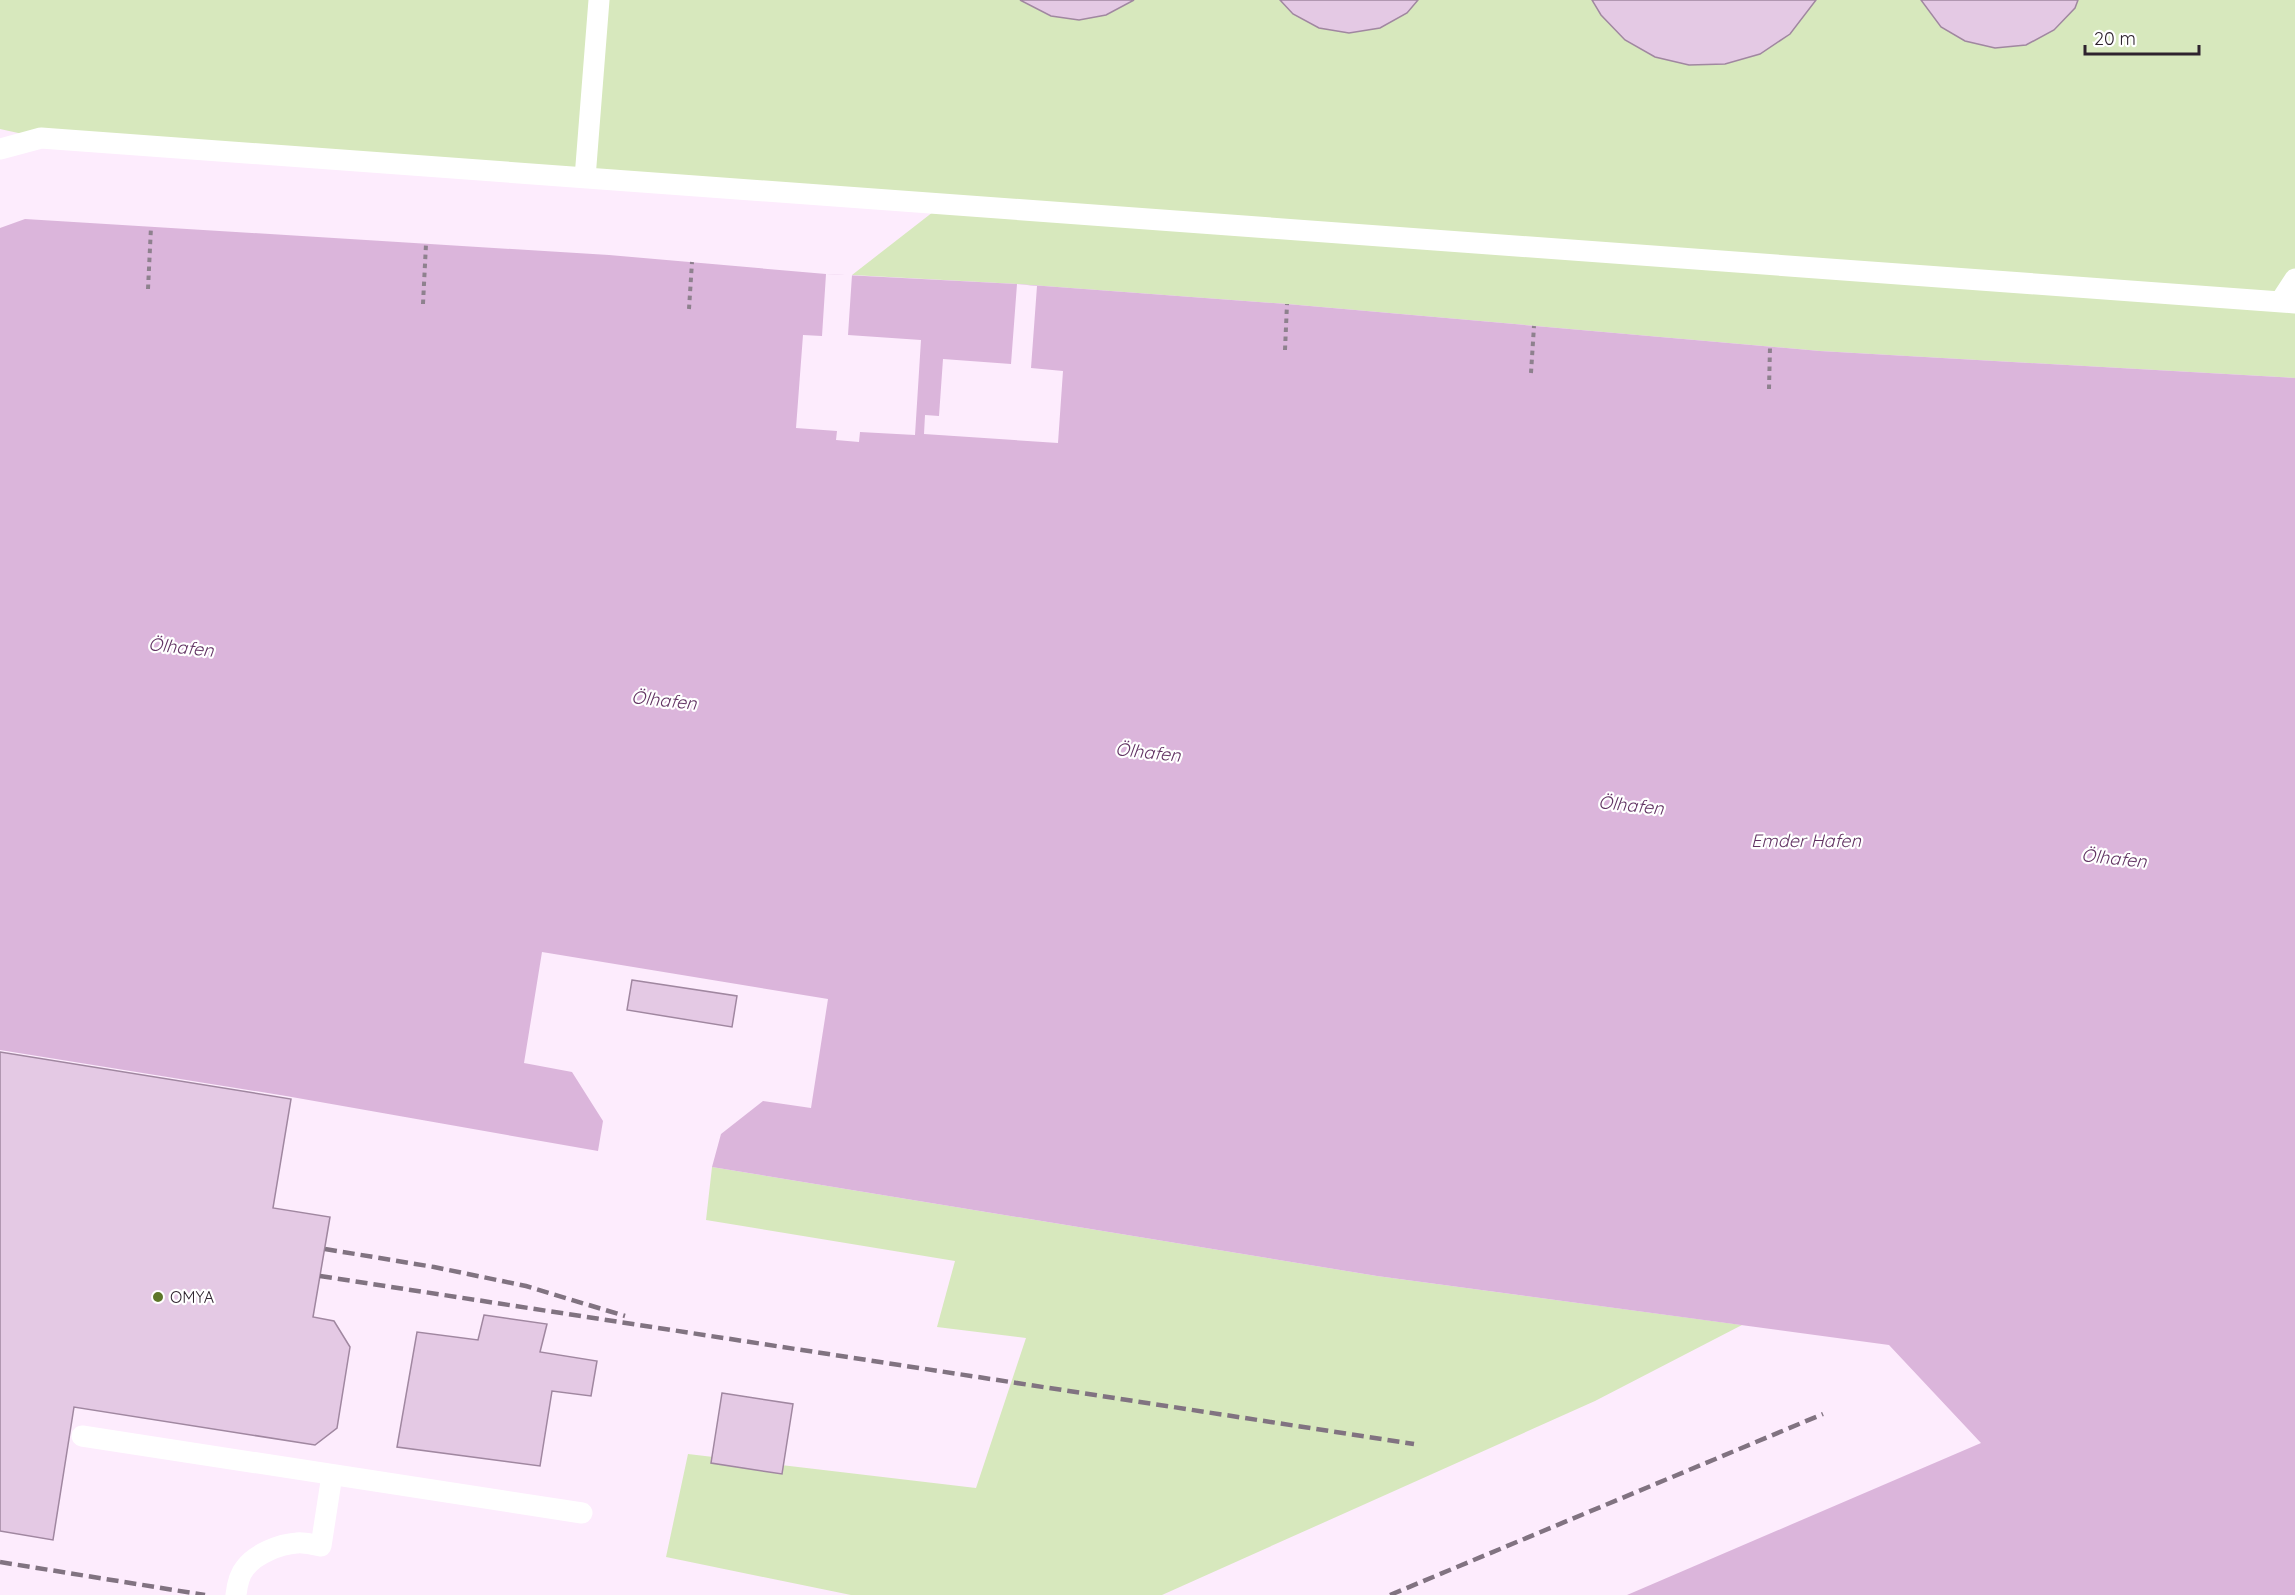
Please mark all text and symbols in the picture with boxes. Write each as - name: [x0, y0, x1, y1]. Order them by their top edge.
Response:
- scale bar: [2085, 18, 2199, 56]
- text: 20 m: [2094, 27, 2136, 50]
- water label: Ölhafen: [147, 632, 215, 662]
- water label: Ölhafen: [630, 685, 698, 715]
- water label: Ölhafen: [1114, 737, 1182, 767]
- water label: Ölhafen: [1597, 790, 1665, 820]
- water label: Emder Hafen: [1751, 829, 1861, 852]
- water label: Ölhafen: [2080, 843, 2148, 873]
- place label: OMYA: [170, 1287, 214, 1307]
- marker: OMYA: [151, 1290, 165, 1304]

